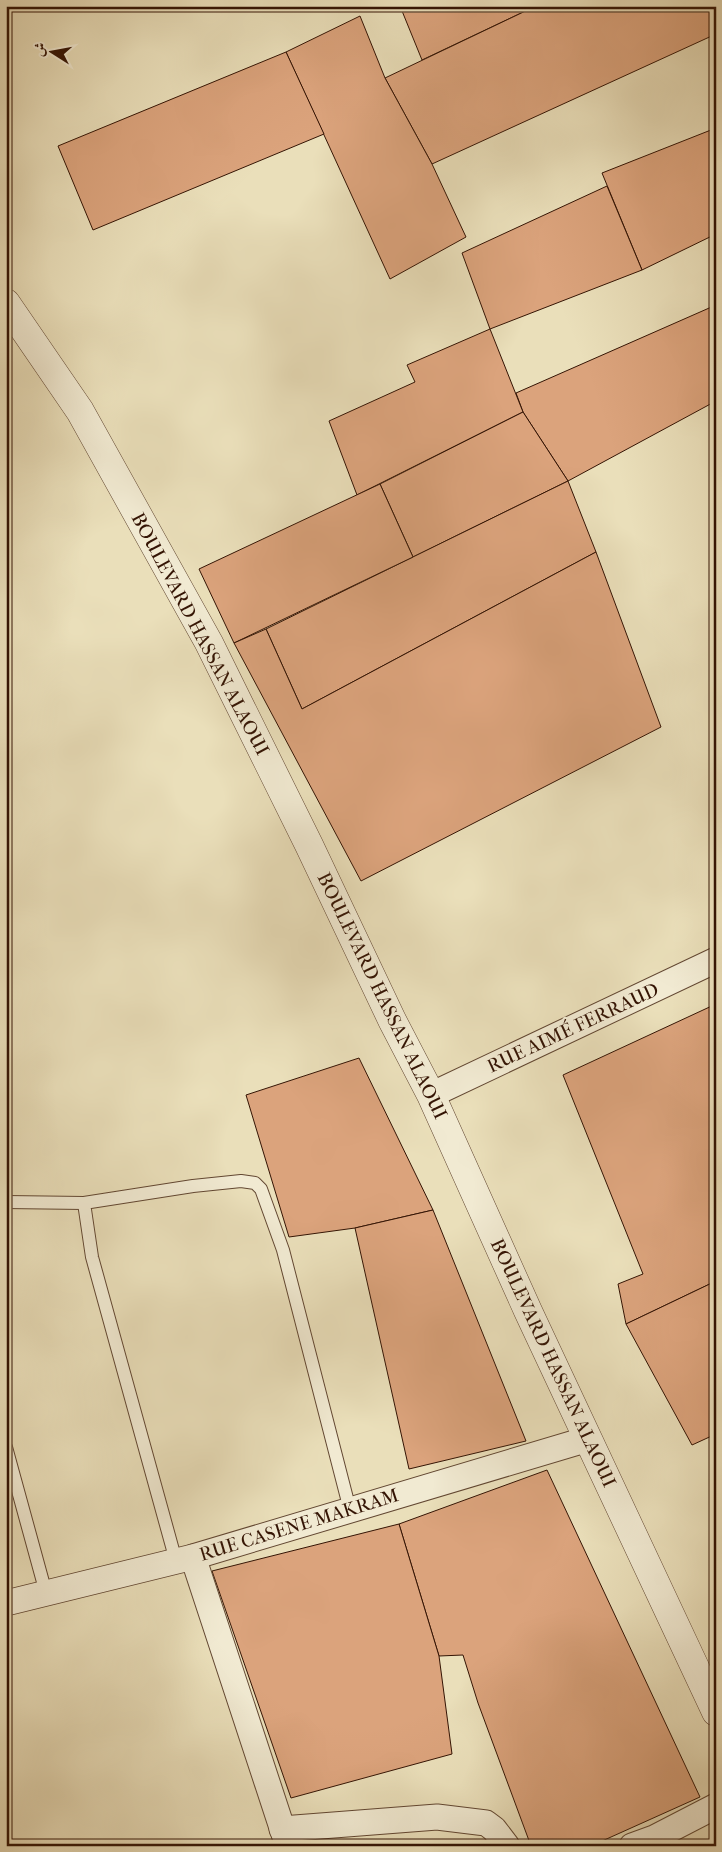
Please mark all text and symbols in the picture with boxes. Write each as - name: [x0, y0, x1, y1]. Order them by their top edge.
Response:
- north arrow: [28, 28, 78, 78]
- text: ش: [30, 41, 49, 58]
- street label: BOULEVARD HASSAN ALAOUI: [127, 509, 273, 759]
- street label: BOULEVARD HASSAN ALAOUI: [313, 869, 451, 1123]
- street label: RUE AIMÉ FERRAUD: [484, 979, 662, 1077]
- street label: BOULEVARD HASSAN ALAOUI: [486, 1235, 620, 1491]
- street label: RUE CASENE MAKRAM: [197, 1484, 401, 1566]

